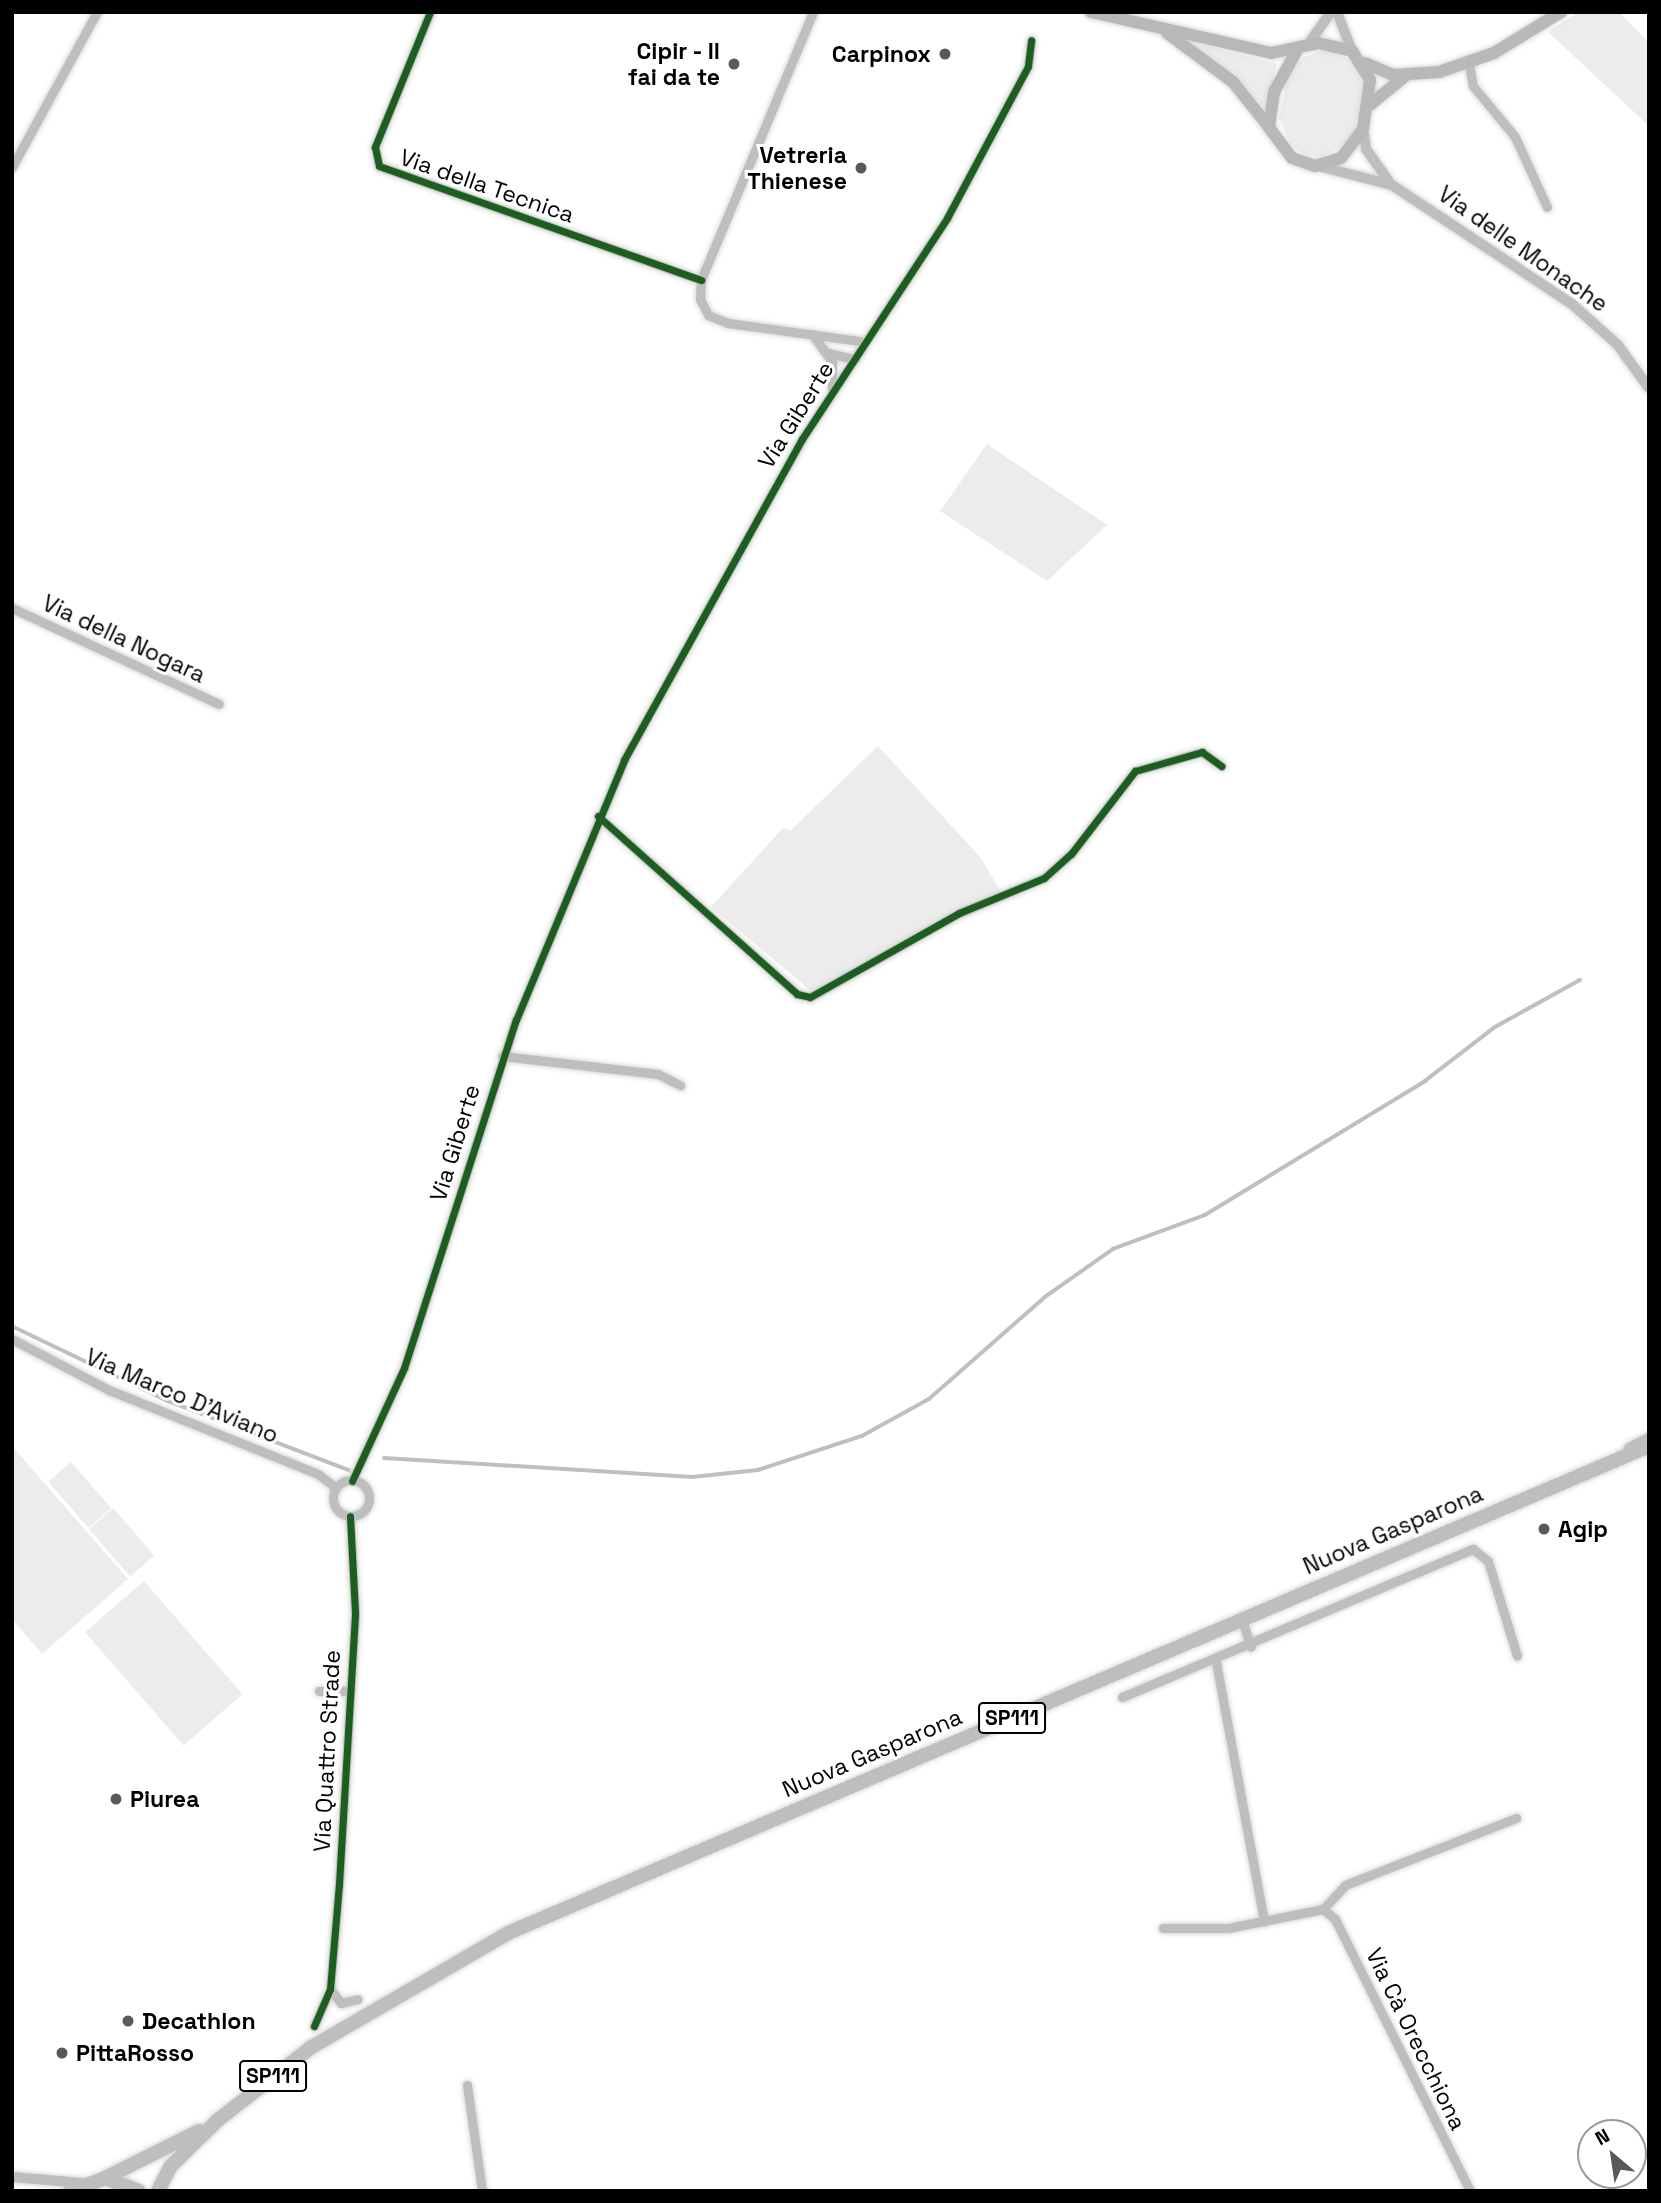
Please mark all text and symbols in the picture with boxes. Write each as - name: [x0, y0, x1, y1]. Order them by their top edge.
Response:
- place label: Cipir - Il fai da te: [628, 37, 720, 91]
- place label: Carpinox: [832, 40, 931, 68]
- marker: Carpinox: [937, 46, 953, 62]
- marker: Cipir - Il fai da te: [726, 56, 742, 72]
- place label: Vetreria Thienese: [747, 141, 847, 195]
- street label: Via della Tecnica: [396, 143, 578, 229]
- marker: Vetreria Thienese: [853, 160, 869, 176]
- street label: Via delle Monache: [1433, 180, 1613, 318]
- street label: Via Giberte: [752, 357, 840, 473]
- street label: Via della Nogara: [38, 589, 210, 689]
- street label: Via Giberte: [424, 1081, 486, 1205]
- street label: Via Marco D'Aviano: [81, 1343, 283, 1449]
- street label: Nuova Gasparona: [1299, 1480, 1487, 1580]
- place label: Agip: [1558, 1515, 1608, 1543]
- marker: Agip: [1536, 1521, 1552, 1537]
- street label: Via Quattro Strade: [308, 1649, 346, 1853]
- road number: SP111: [977, 1700, 1047, 1736]
- street label: Nuova Gasparona: [778, 1703, 966, 1803]
- place label: Piurea: [130, 1785, 199, 1813]
- marker: Piurea: [108, 1791, 124, 1807]
- street label: Via Cà Orecchiona: [1360, 1944, 1472, 2134]
- place label: Decathlon: [142, 2007, 256, 2035]
- marker: Decathlon: [120, 2013, 136, 2029]
- place label: PittaRosso: [76, 2039, 194, 2067]
- marker: PittaRosso: [54, 2045, 70, 2061]
- road number: SP111: [238, 2058, 308, 2094]
- north arrow: [1577, 2119, 1647, 2189]
- text: N: [1591, 2123, 1614, 2151]

